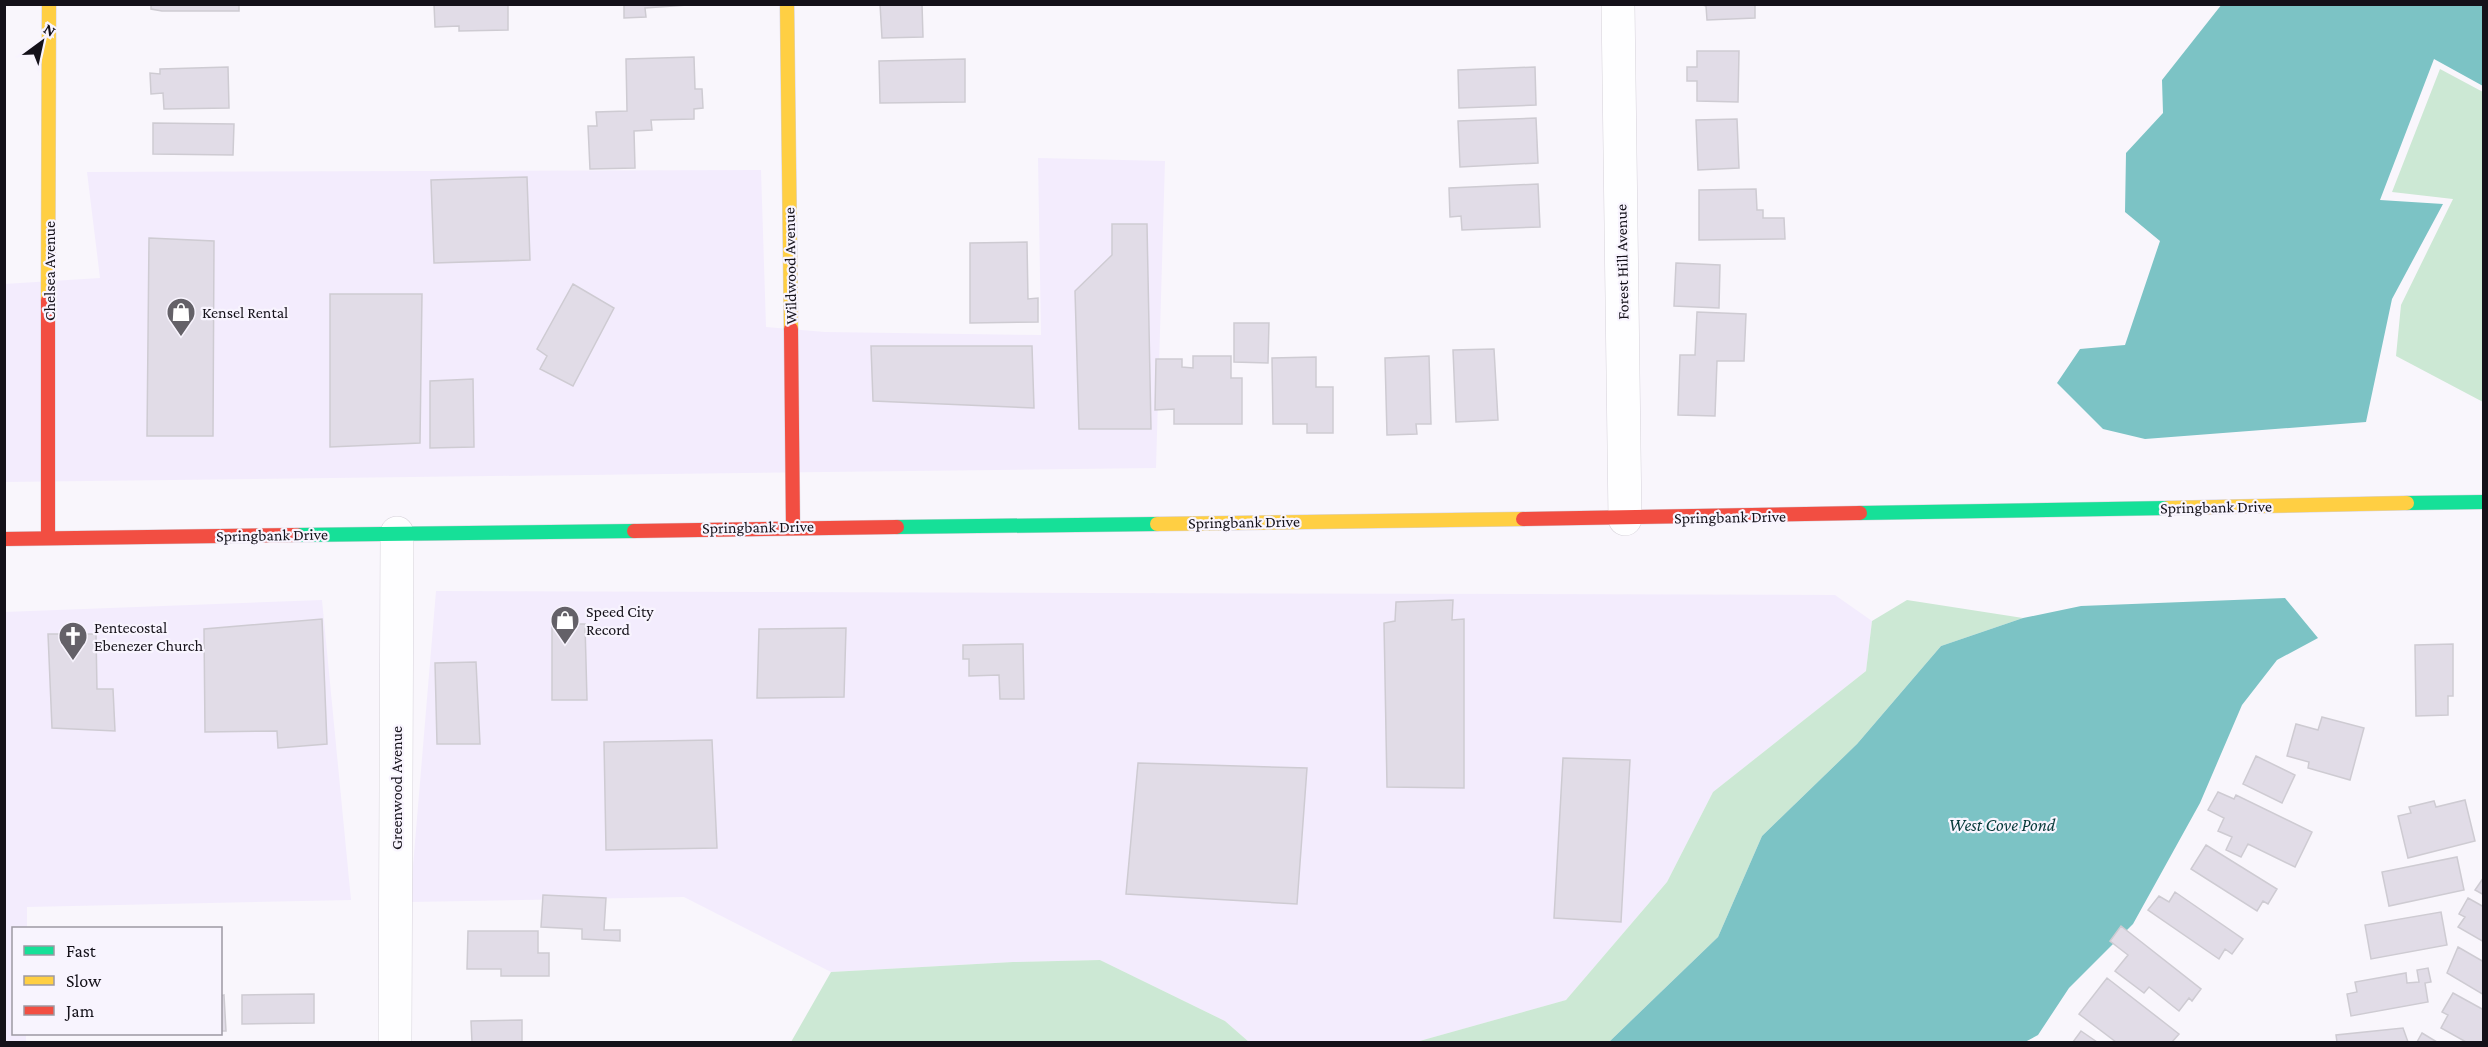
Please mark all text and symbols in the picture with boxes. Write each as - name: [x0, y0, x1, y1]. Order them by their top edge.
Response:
- north arrow: [12, 12, 72, 72]
- text: N: [41, 20, 59, 40]
- street label: Forest Hill Avenue: [1612, 204, 1632, 320]
- street label: Wildwood Avenue: [780, 207, 800, 325]
- street label: Chelsea Avenue: [41, 221, 58, 321]
- shop icon: Kensel Rental: [165, 296, 197, 338]
- place label: Kensel Rental: [202, 304, 288, 321]
- street label: Springbank Drive: [2160, 498, 2272, 517]
- street label: Springbank Drive: [1674, 508, 1786, 527]
- street label: Springbank Drive: [1188, 513, 1300, 532]
- street label: Springbank Drive: [702, 518, 814, 537]
- street label: Springbank Drive: [216, 526, 328, 545]
- place label: Speed City Record: [586, 603, 654, 638]
- shop icon: Speed City Record: [549, 604, 581, 646]
- place label: Pentecostal Ebenezer Church: [94, 619, 203, 654]
- church icon: Pentecostal Ebenezer Church: [57, 620, 89, 662]
- street label: Greenwood Avenue: [388, 726, 405, 850]
- water label: West Cove Pond: [1949, 815, 2056, 835]
- legend: [12, 927, 222, 1035]
- text: Fast: [66, 941, 97, 961]
- text: Slow: [66, 971, 102, 991]
- text: Jam: [64, 1001, 95, 1021]

